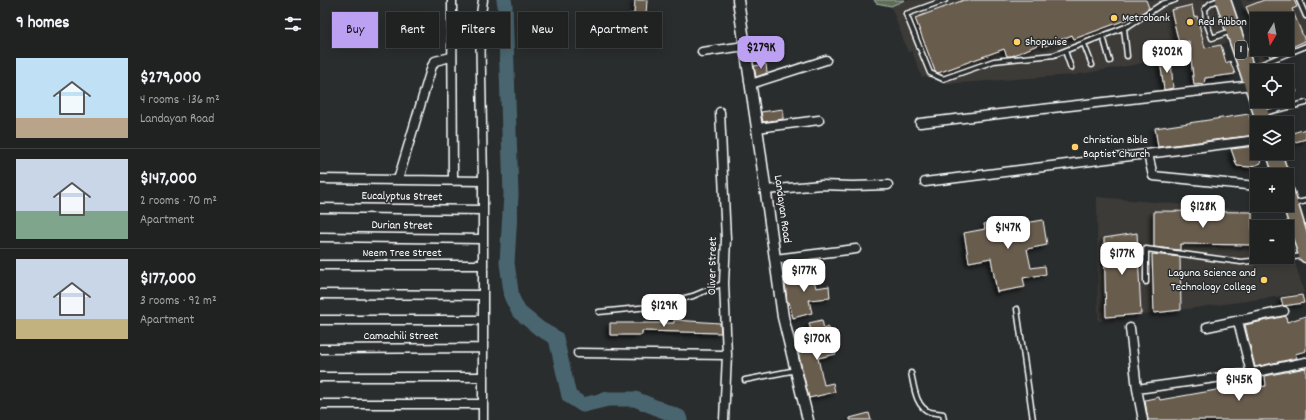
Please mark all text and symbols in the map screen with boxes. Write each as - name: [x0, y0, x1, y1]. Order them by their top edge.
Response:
- place label: Metrobank: [1122, 10, 1170, 27]
- text: 9 homes: [16, 12, 69, 36]
- chip: Buy: [332, 12, 378, 48]
- chip: Rent: [386, 12, 439, 48]
- chip: Filters: [447, 12, 510, 48]
- chip: New: [518, 12, 568, 48]
- chip: Apartment: [576, 12, 662, 48]
- north arrow: [1250, 12, 1294, 56]
- map controls: [1250, 12, 1294, 264]
- icon: filters: [282, 13, 304, 35]
- marker: Metrobank: [1109, 13, 1119, 23]
- place label: Red Ribbon: [1198, 14, 1247, 31]
- marker: Red Ribbon: [1185, 17, 1195, 27]
- place label: Shopwise: [1025, 34, 1067, 51]
- pin: $279K: [733, 36, 789, 70]
- marker: Shopwise: [1012, 37, 1022, 47]
- text: $279K: [746, 39, 776, 58]
- pin: $202K: [1139, 40, 1195, 74]
- road number: 1: [1235, 41, 1247, 59]
- text: $202K: [1151, 43, 1183, 62]
- button: locate: [1250, 64, 1294, 108]
- text: $279,000: [140, 67, 201, 91]
- icon: home: [48, 74, 96, 122]
- text: 4 rooms · 136 m²: [140, 91, 220, 110]
- text: Landayan Road: [140, 110, 214, 129]
- button: layers: [1250, 116, 1294, 160]
- place label: Christian Bible Baptist Church: [1083, 132, 1150, 163]
- marker: Christian Bible Baptist Church: [1070, 142, 1080, 152]
- text: $147,000: [140, 168, 197, 192]
- button: +: [1250, 168, 1294, 212]
- street label: Landayan Road: [769, 174, 795, 244]
- icon: home: [48, 175, 96, 223]
- street label: Eucalyptus Street: [361, 188, 443, 206]
- text: 2 rooms · 70 m²: [140, 192, 217, 211]
- pin: $128K: [1175, 195, 1231, 229]
- text: $128K: [1190, 198, 1216, 217]
- text: Apartment: [140, 211, 194, 230]
- pin: $147K: [980, 216, 1036, 250]
- street label: Durian Street: [371, 217, 433, 235]
- text: $147K: [995, 219, 1021, 238]
- button: −: [1250, 220, 1294, 264]
- street label: Oliver Street: [704, 236, 722, 295]
- pin: $177K: [1094, 242, 1150, 276]
- street label: Neem Tree Street: [362, 245, 442, 262]
- text: $177K: [1109, 245, 1135, 264]
- pin: $177K: [776, 259, 832, 293]
- text: $177K: [791, 262, 817, 281]
- place label: Laguna Science and Technology College: [1168, 265, 1256, 296]
- text: $177,000: [140, 268, 196, 292]
- icon: home: [48, 275, 96, 323]
- marker: Laguna Science and Technology College: [1259, 275, 1269, 285]
- text: 3 rooms · 92 m²: [140, 292, 217, 311]
- pin: $129K: [636, 294, 692, 328]
- text: $129K: [650, 297, 678, 316]
- text: Apartment: [140, 311, 194, 330]
- pin: $170K: [789, 327, 845, 361]
- street label: Camachili Street: [364, 328, 439, 345]
- text: $170K: [803, 330, 831, 349]
- pin: $145K: [1211, 368, 1267, 402]
- text: $145K: [1226, 371, 1252, 390]

